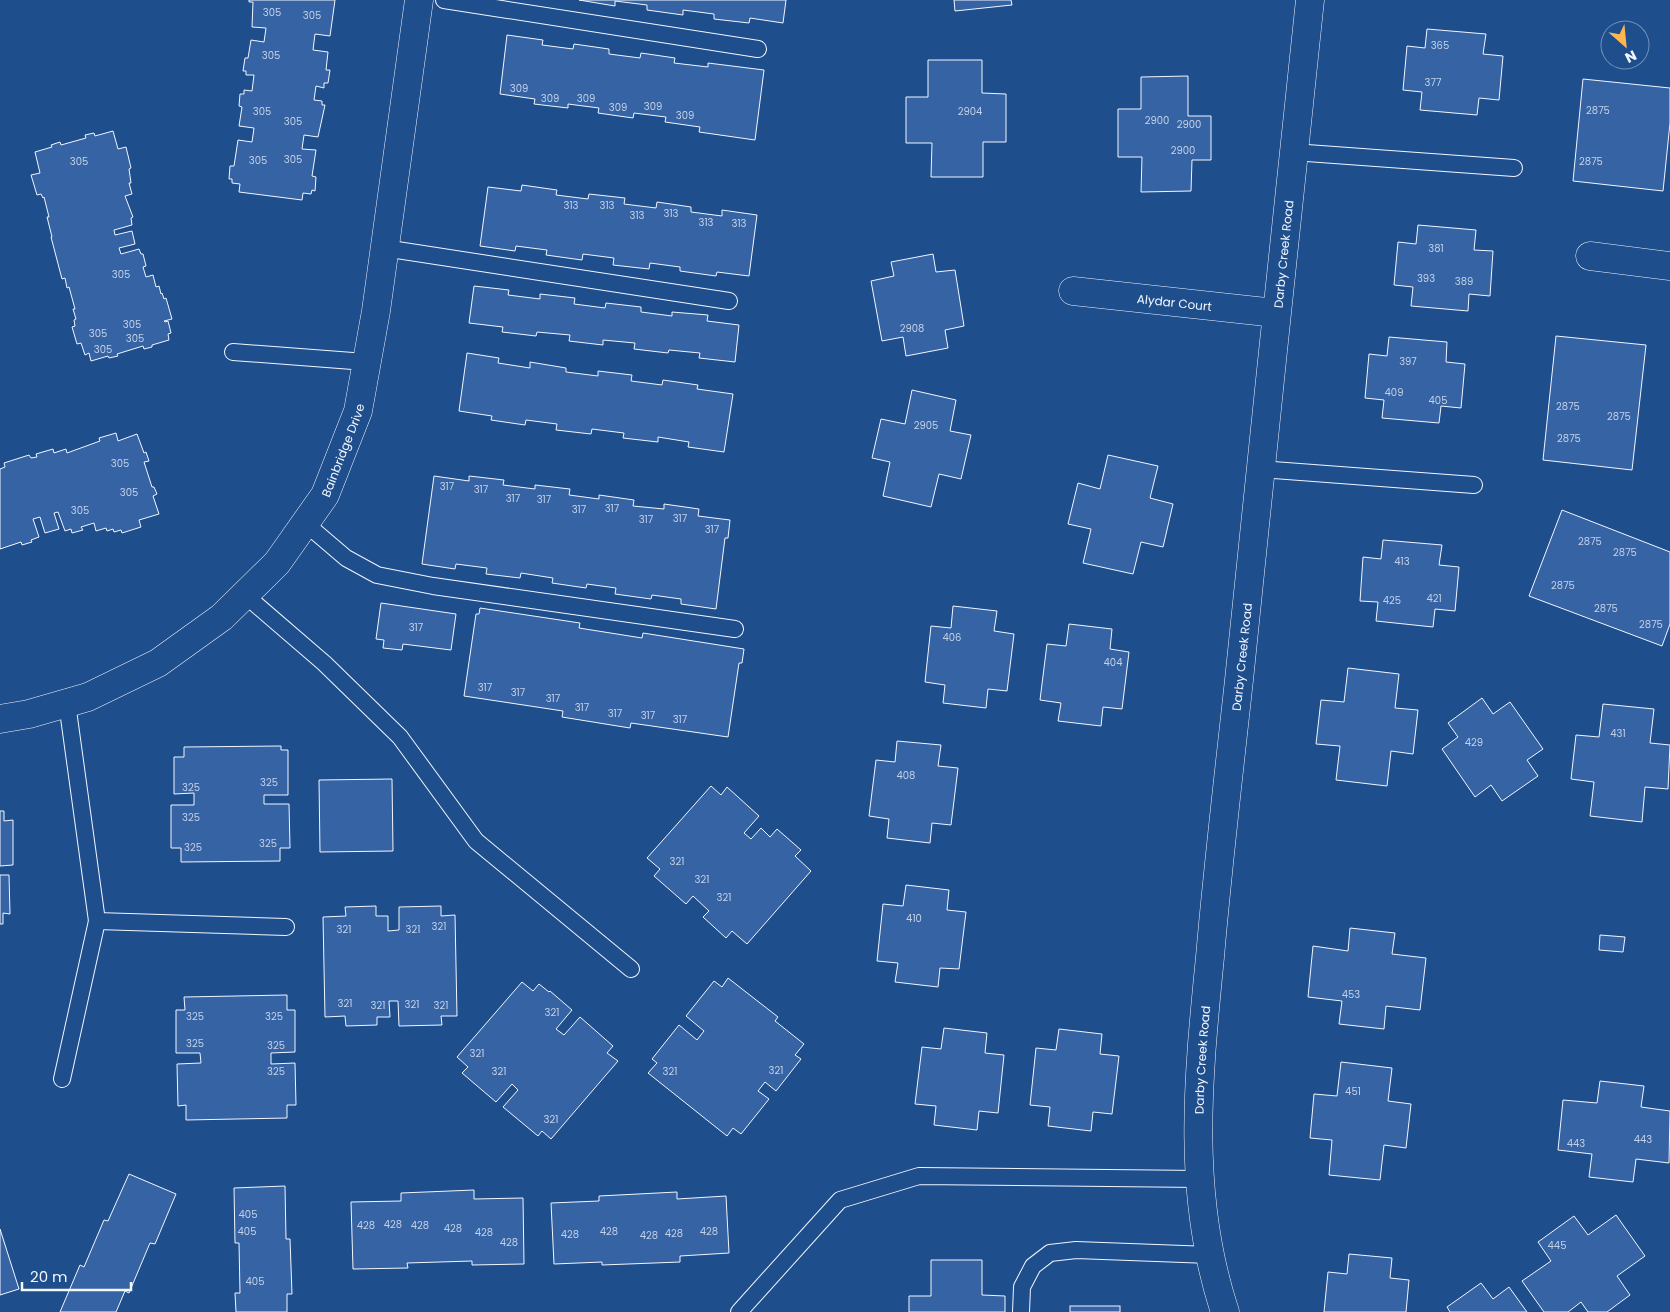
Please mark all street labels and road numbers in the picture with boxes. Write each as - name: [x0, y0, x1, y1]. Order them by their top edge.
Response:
- street label: Darby Creek Road: [1269, 199, 1297, 309]
- street label: Alydar Court: [1136, 289, 1213, 314]
- street label: Bainbridge Drive: [317, 402, 368, 499]
- street label: Darby Creek Road: [1227, 602, 1256, 712]
- street label: Darby Creek Road: [1190, 1005, 1214, 1114]

